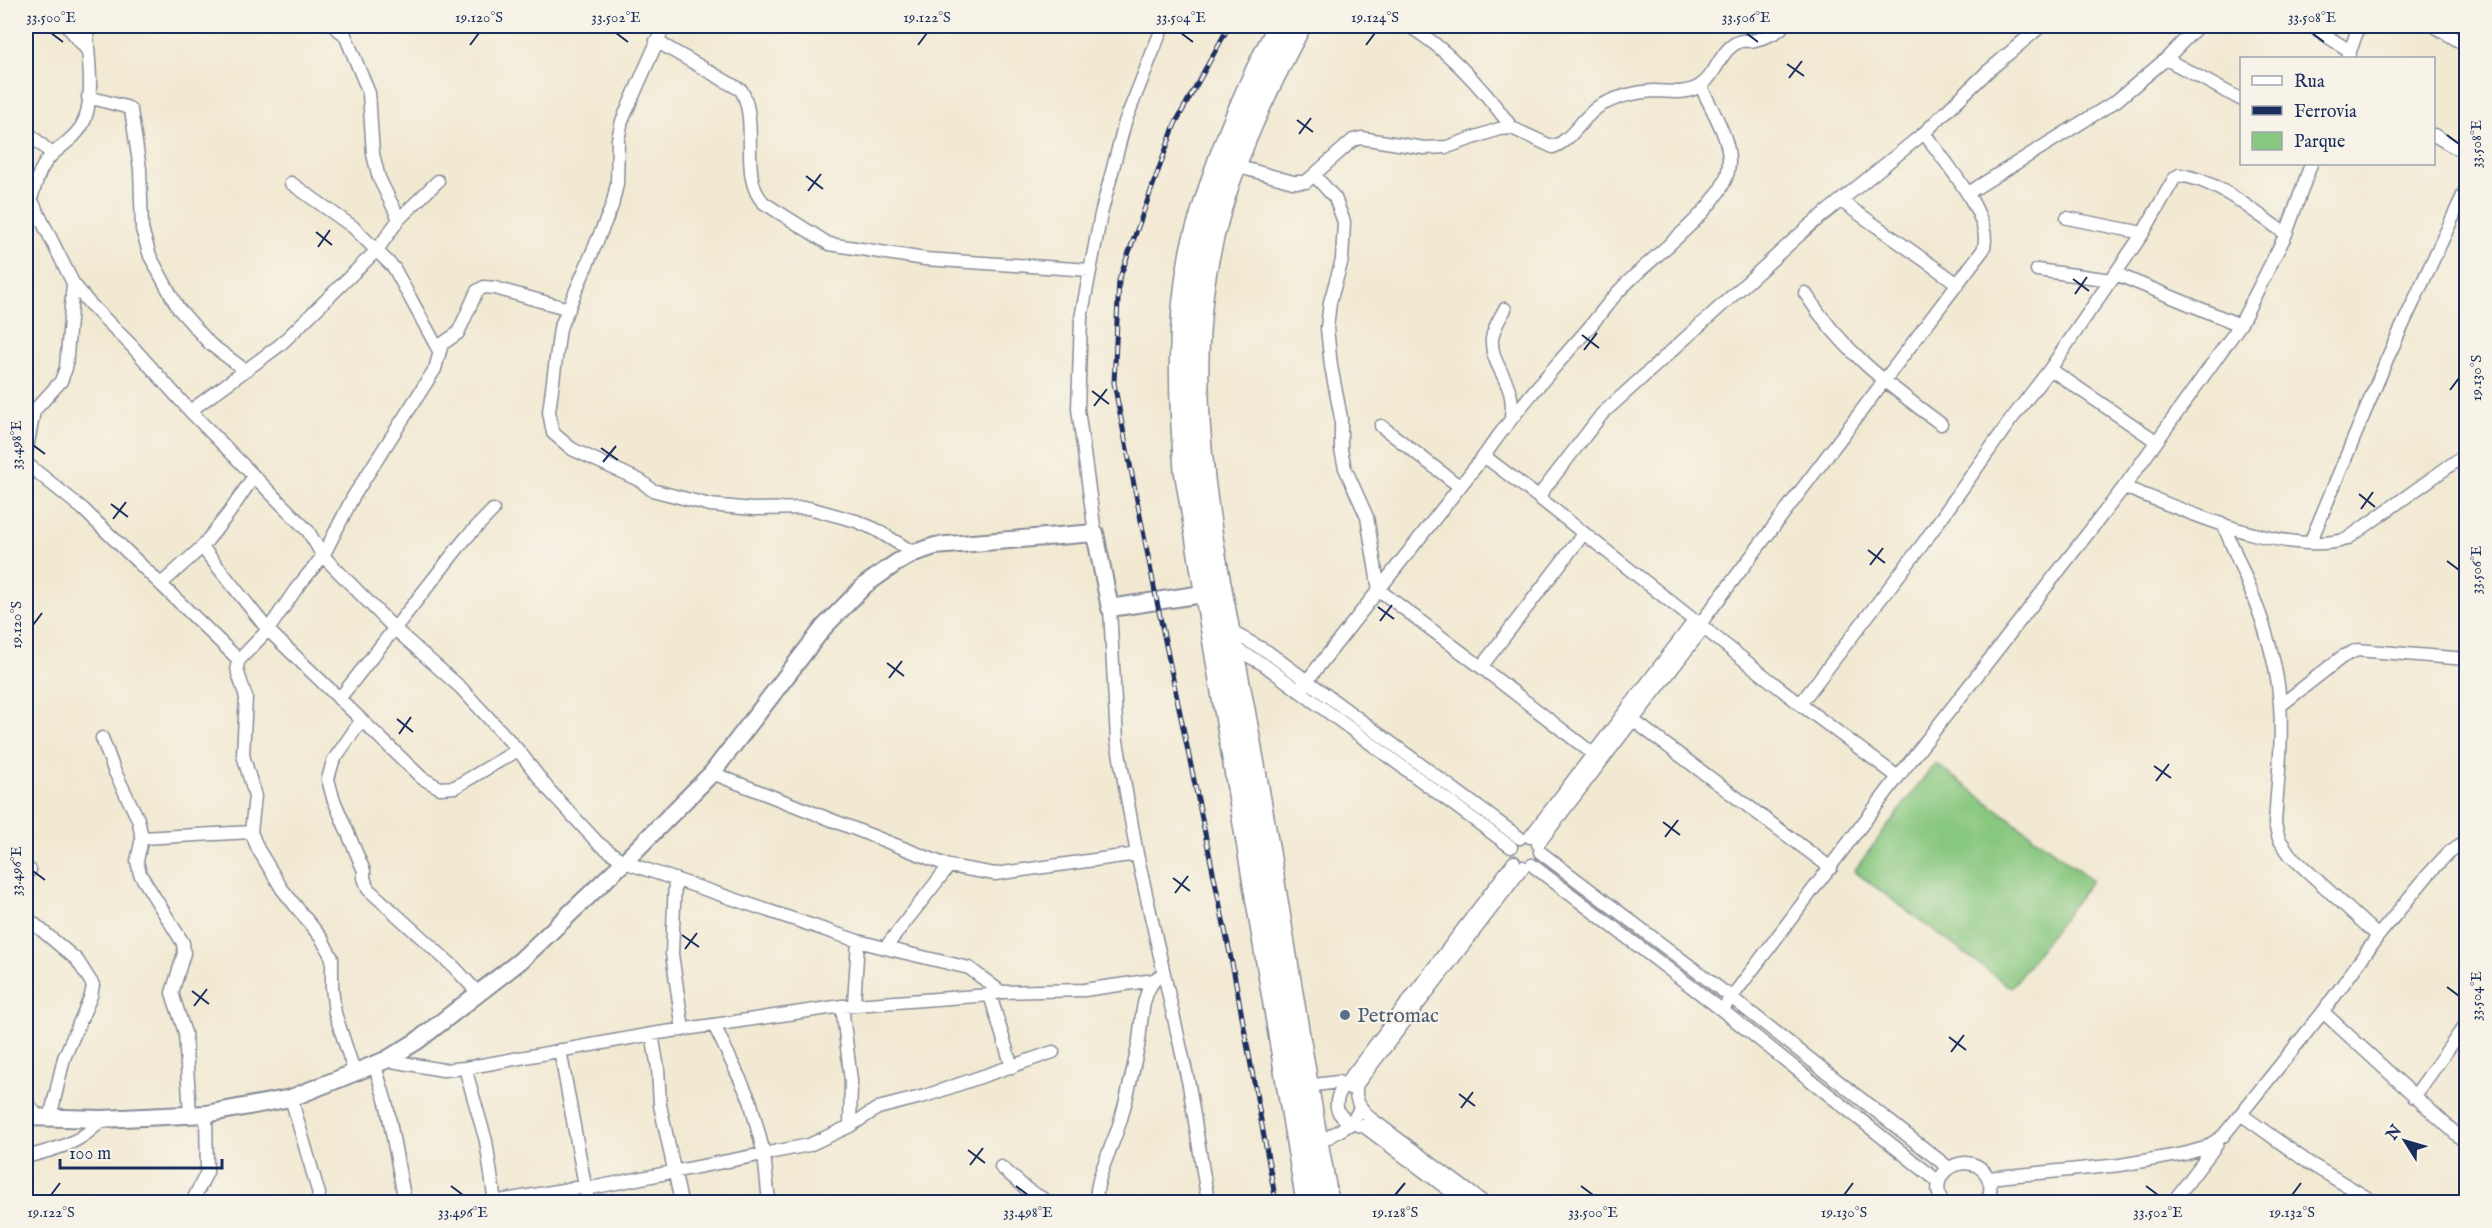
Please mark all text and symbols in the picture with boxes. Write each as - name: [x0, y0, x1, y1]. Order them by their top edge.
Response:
- text: 33.500°E: [26, 8, 76, 27]
- text: 19.120°S: [455, 8, 503, 27]
- text: 33.502°E: [591, 8, 641, 27]
- text: 19.122°S: [903, 8, 951, 27]
- text: 33.504°E: [1156, 8, 1206, 27]
- text: 19.124°S: [1351, 8, 1399, 27]
- text: 33.506°E: [1722, 8, 1770, 27]
- text: 33.508°E: [2288, 8, 2336, 27]
- legend: [2240, 57, 2435, 165]
- text: Rua: [2294, 71, 2325, 94]
- text: Ferrovia: [2294, 101, 2357, 124]
- text: 33.508°E: [2467, 120, 2486, 168]
- text: Parque: [2294, 131, 2345, 154]
- text: 19.130°S: [2467, 355, 2486, 401]
- text: 33.498°E: [7, 420, 26, 470]
- text: 33.506°E: [2467, 546, 2486, 594]
- text: 19.120°S: [7, 601, 26, 649]
- text: 33.496°E: [7, 846, 26, 896]
- text: 33.504°E: [2467, 971, 2486, 1021]
- place label: Petromac: [1357, 1003, 1439, 1030]
- marker: Petromac: [1338, 1008, 1352, 1022]
- north arrow: [2375, 1111, 2435, 1171]
- text: N: [2382, 1122, 2407, 1146]
- scale bar: [60, 1132, 222, 1170]
- text: 100 m: [69, 1143, 111, 1166]
- text: 19.122°S: [27, 1203, 75, 1222]
- text: 33.496°E: [438, 1203, 488, 1222]
- text: 33.498°E: [1003, 1203, 1053, 1222]
- text: 19.128°S: [1372, 1203, 1418, 1222]
- text: 33.500°E: [1568, 1203, 1618, 1222]
- text: 19.130°S: [1821, 1203, 1867, 1222]
- text: 33.502°E: [2133, 1203, 2183, 1222]
- text: 19.132°S: [2269, 1203, 2315, 1222]

